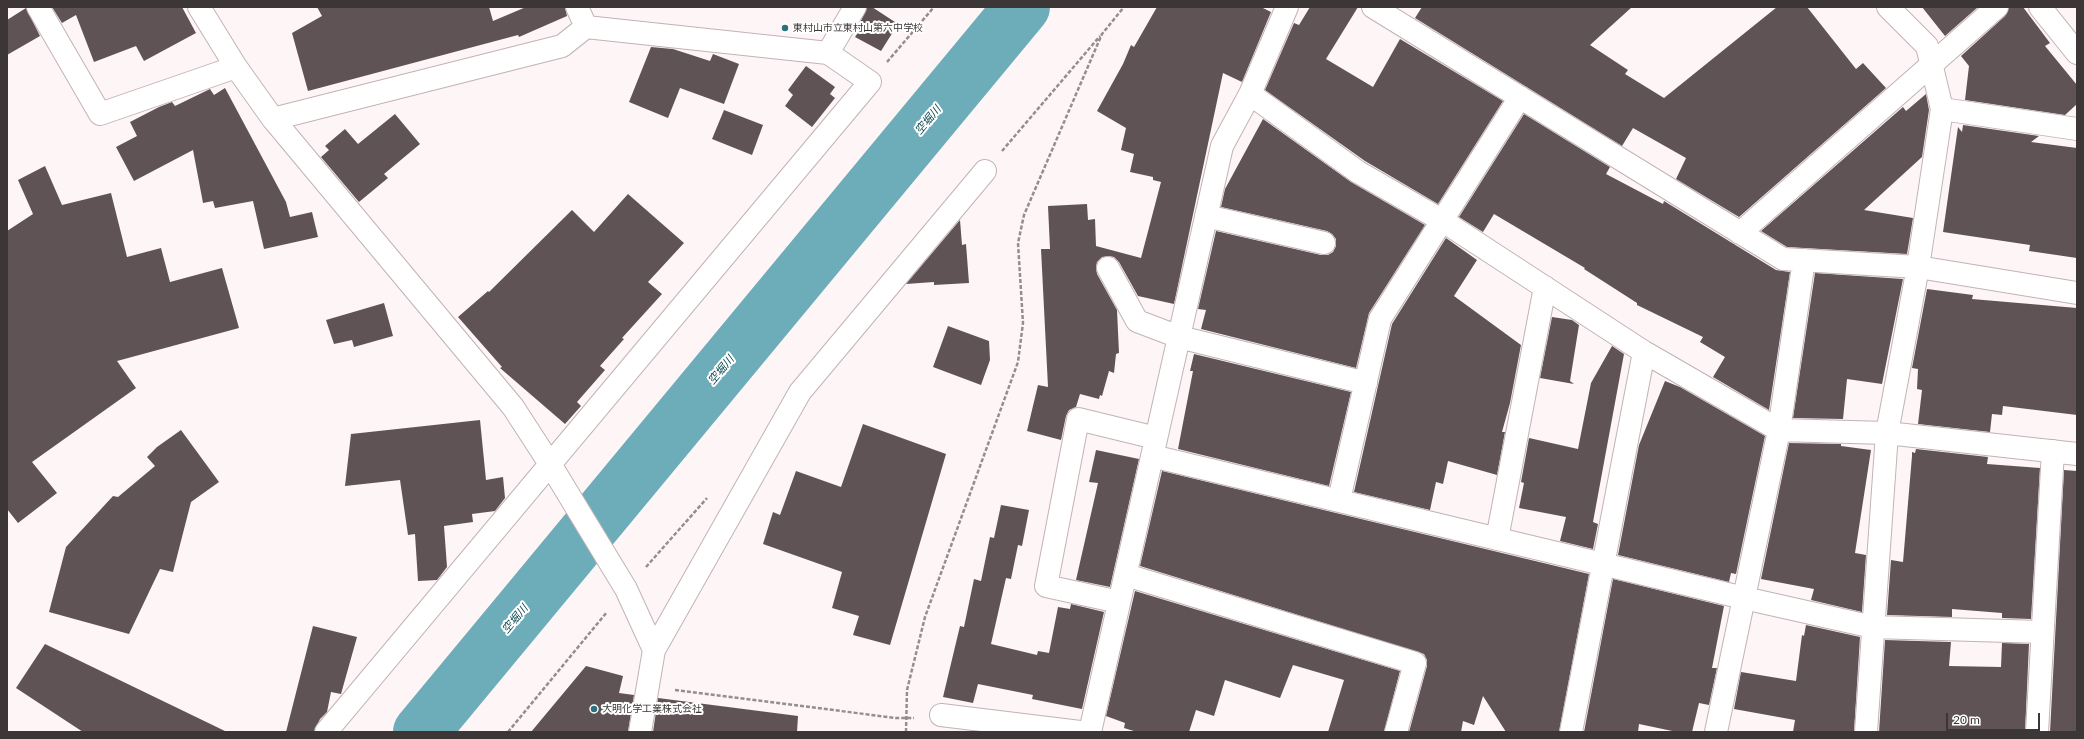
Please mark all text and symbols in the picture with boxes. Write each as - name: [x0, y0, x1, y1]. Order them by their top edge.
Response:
- place label: 東村山市立東村山第六中学校: [793, 22, 923, 34]
- marker: 東村山市立東村山第六中学校: [780, 23, 790, 33]
- water label: 空堀川: [912, 103, 944, 137]
- water label: 空堀川: [705, 353, 737, 387]
- water label: 空堀川: [499, 602, 531, 636]
- place label: 大明化学工業株式会社: [602, 703, 702, 715]
- marker: 大明化学工業株式会社: [589, 704, 599, 714]
- scale bar: [1948, 705, 2042, 731]
- text: 20 m: [1953, 712, 1980, 727]

